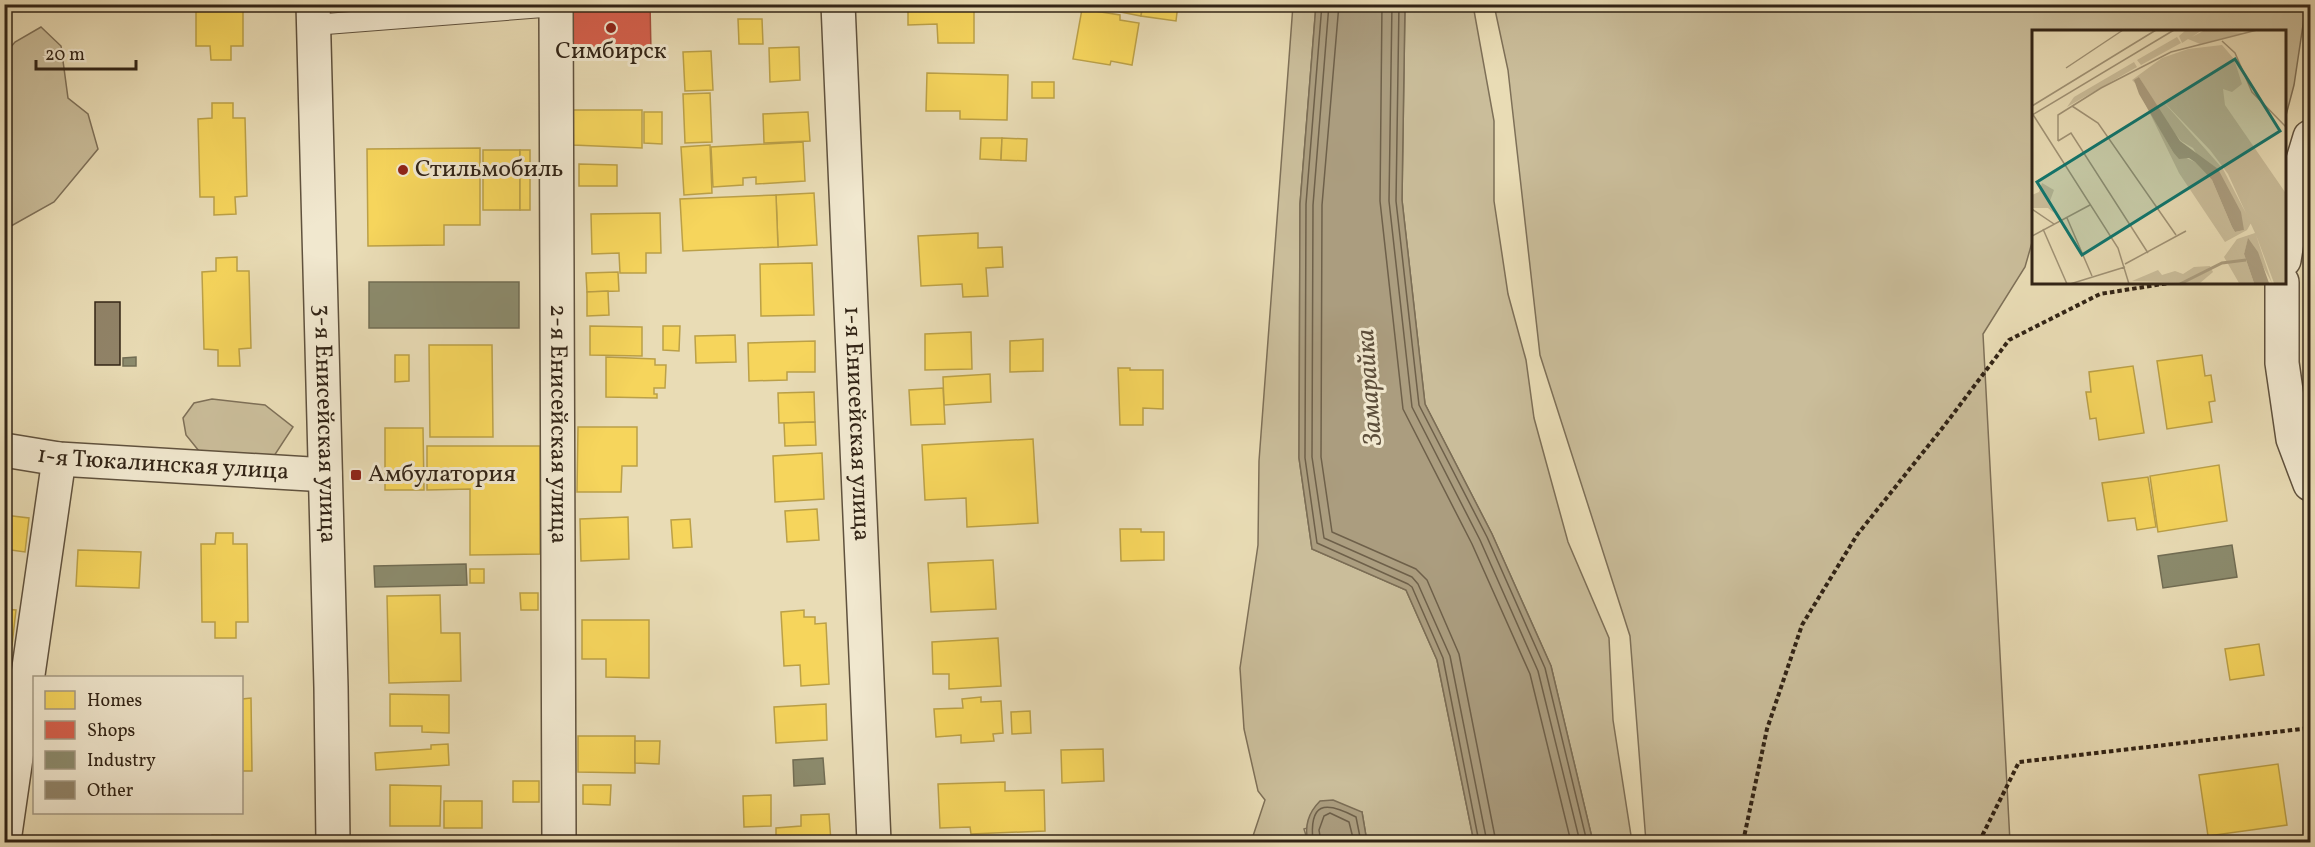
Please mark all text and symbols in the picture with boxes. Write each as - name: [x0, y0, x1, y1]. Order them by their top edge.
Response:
- marker: Симбирск: [604, 21, 618, 35]
- inset map: [2032, 30, 2285, 284]
- scale bar: [36, 33, 136, 71]
- place label: Симбирск: [555, 35, 667, 69]
- text: 20 m: [45, 43, 85, 68]
- place label: Стильмобиль: [415, 153, 563, 187]
- marker: Стильмобиль: [396, 163, 410, 177]
- street label: 3-я Енисейская улица: [304, 304, 344, 544]
- street label: 2-я Енисейская улица: [540, 304, 575, 544]
- street label: 1-я Енисейская улица: [834, 305, 878, 542]
- water label: Замарайка: [1348, 328, 1392, 447]
- street label: 1-я Тюкалинская улица: [35, 439, 290, 490]
- place label: Амбулатория: [368, 458, 516, 492]
- marker: Амбулатория: [349, 468, 363, 482]
- legend: [33, 676, 243, 814]
- text: Homes: [87, 689, 142, 714]
- text: Shops: [87, 719, 135, 744]
- text: Industry: [87, 749, 156, 774]
- text: Other: [87, 779, 134, 804]

